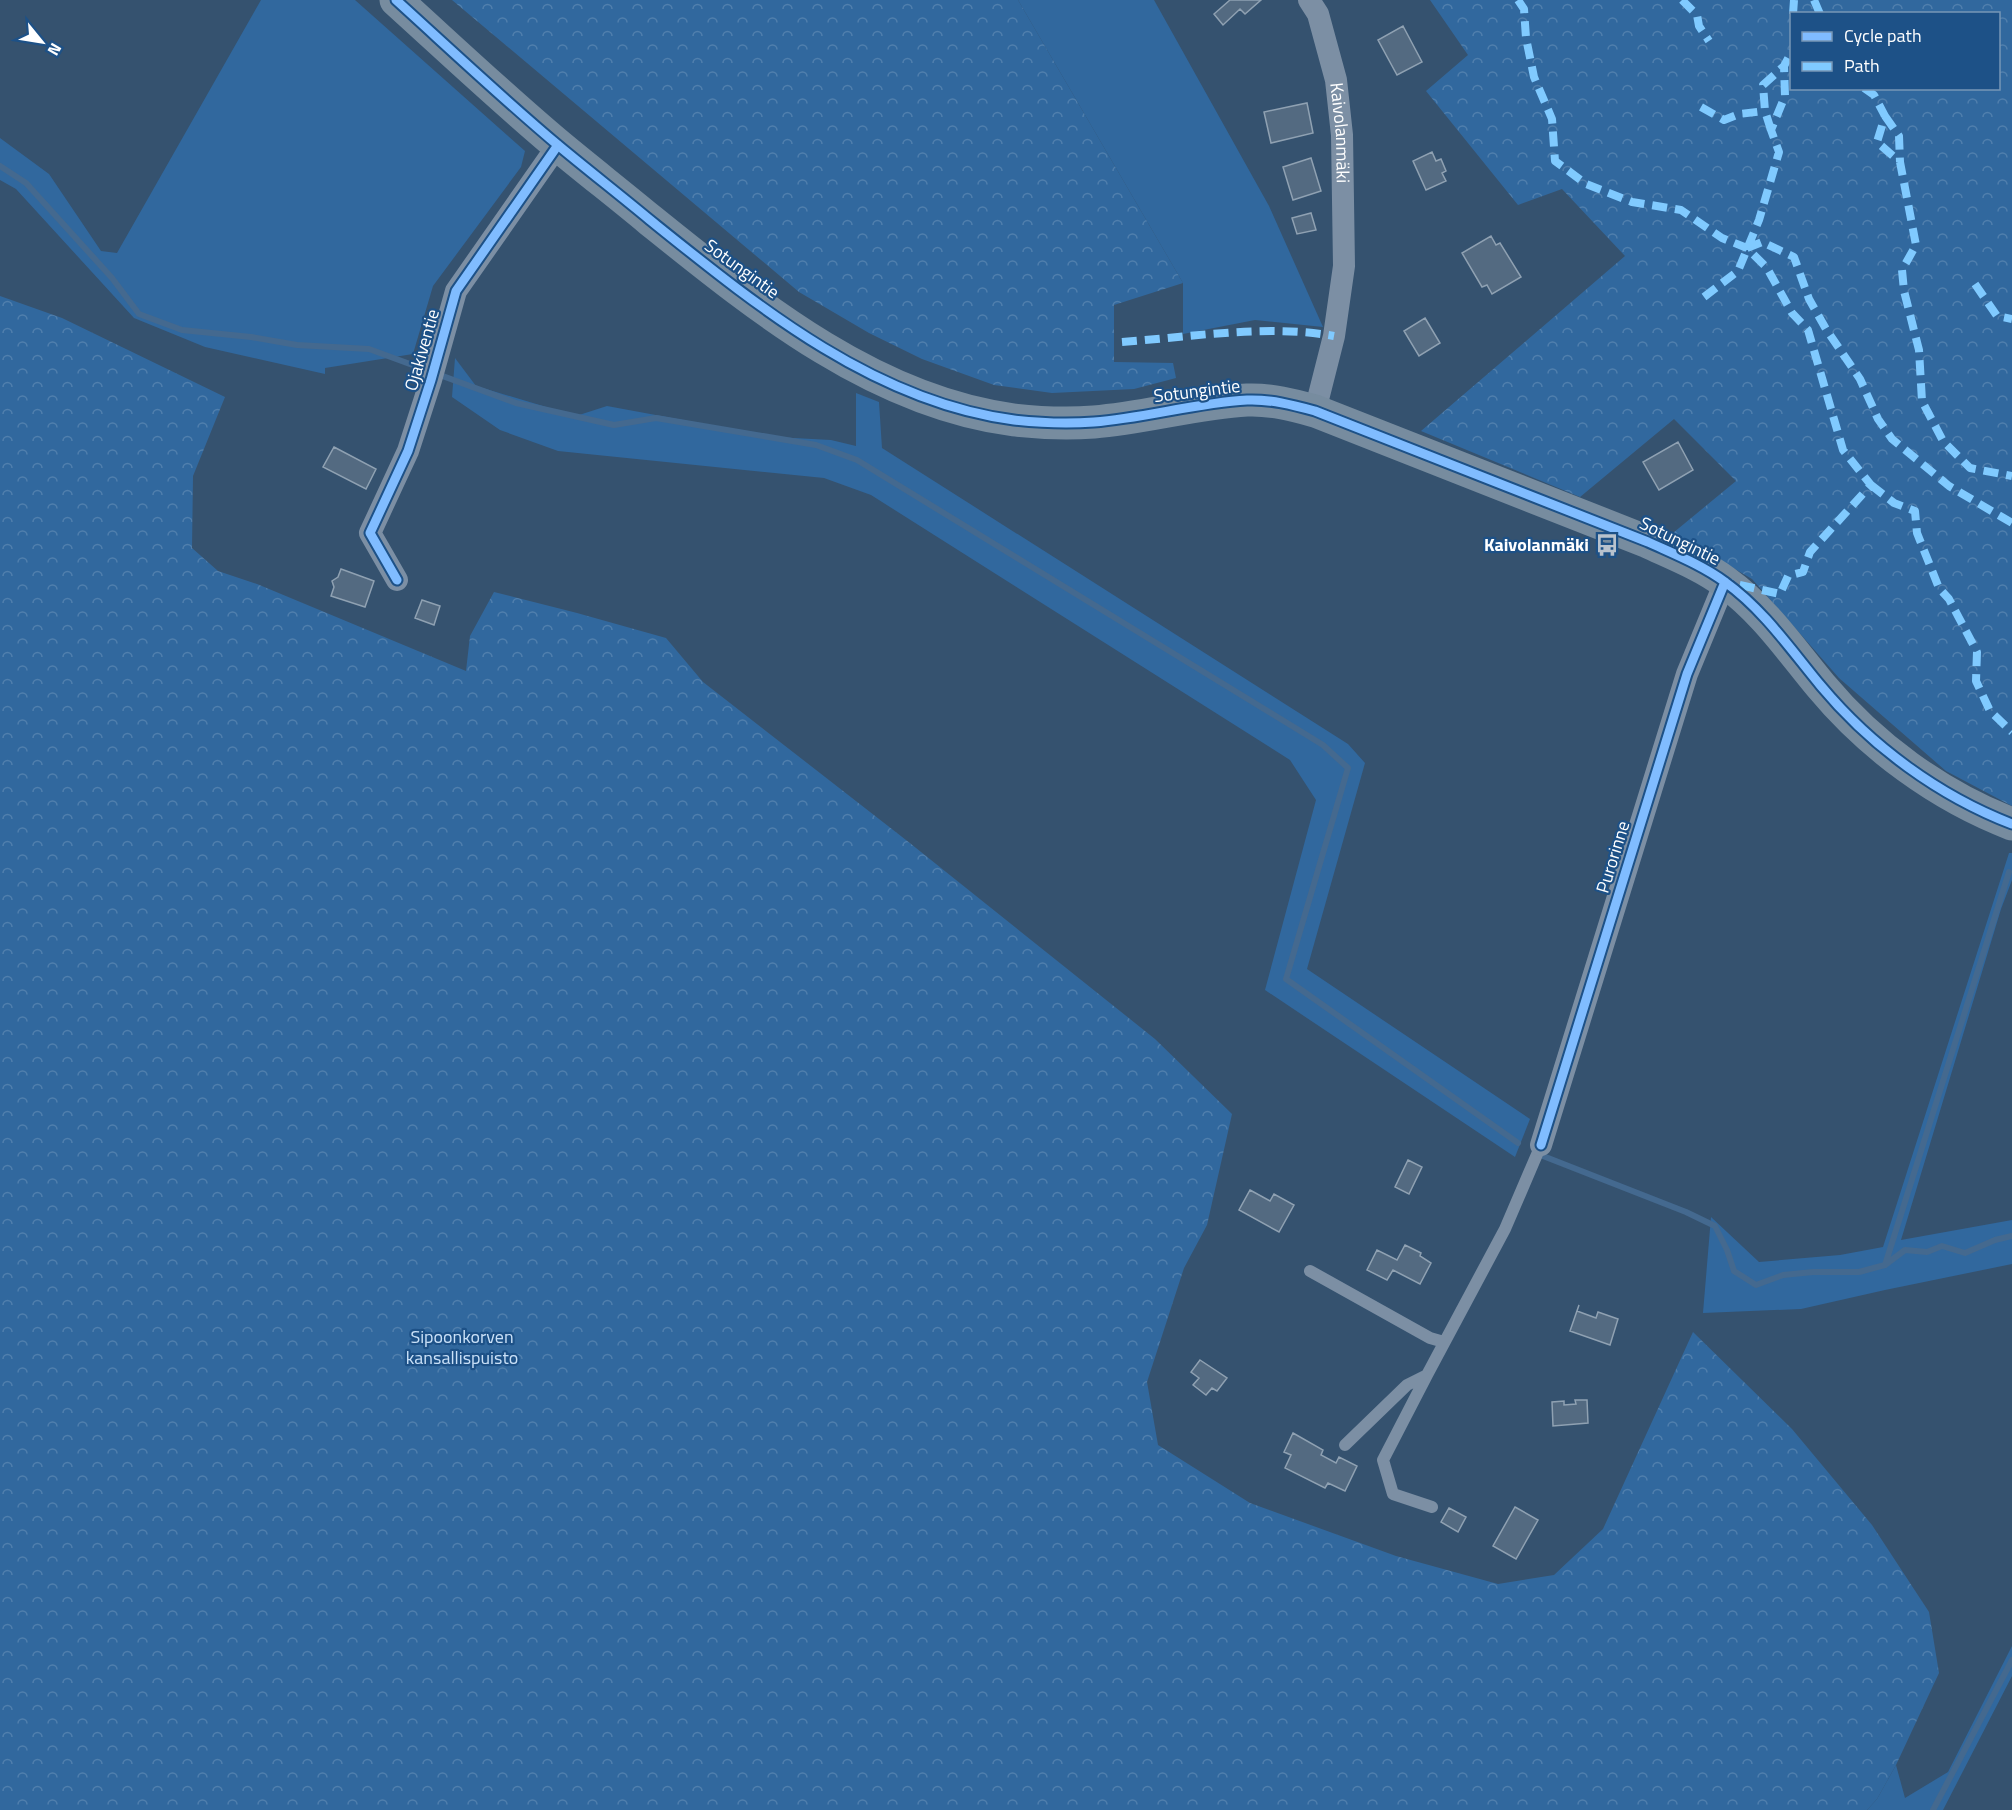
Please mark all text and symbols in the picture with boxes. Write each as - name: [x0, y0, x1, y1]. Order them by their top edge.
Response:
- north arrow: [12, 12, 72, 72]
- legend: [1790, 12, 2000, 90]
- text: Cycle path: [1844, 22, 1922, 49]
- text: N: [42, 39, 68, 60]
- text: Path: [1844, 52, 1880, 79]
- street label: Kaivolanmäki: [1323, 81, 1357, 183]
- street label: Sotungintie: [699, 232, 785, 305]
- street label: Ojakiventie: [397, 306, 446, 394]
- street label: Sotungintie: [1152, 372, 1242, 409]
- street label: Sotungintie: [1635, 509, 1725, 572]
- place label: Kaivolanmäki: [1484, 531, 1589, 558]
- bus stop icon: Kaivolanmäki: [1594, 532, 1620, 558]
- street label: Purorinne: [1589, 817, 1636, 896]
- park label: Sipoonkorven kansallispuisto: [406, 1323, 518, 1371]

